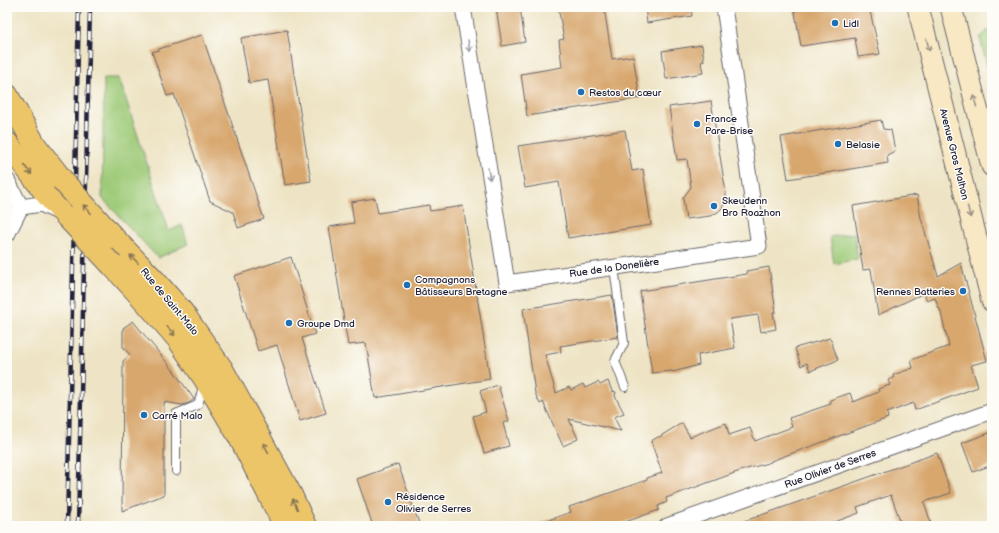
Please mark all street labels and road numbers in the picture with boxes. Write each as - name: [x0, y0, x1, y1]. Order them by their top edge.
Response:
- street label: Avenue Gros Malhon: [937, 107, 971, 202]
- street label: Rue de la Donelière: [568, 256, 660, 280]
- street label: Rue de Saint-Malo: [138, 266, 201, 338]
- street label: Rue Olivier de Serres: [783, 447, 878, 491]

